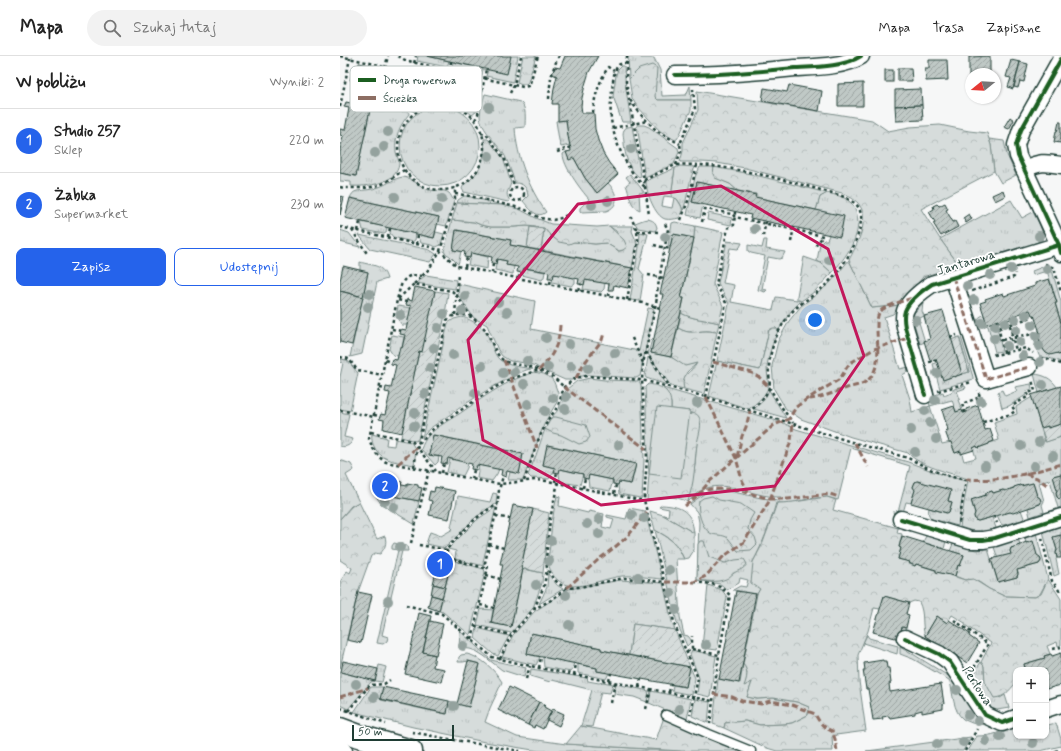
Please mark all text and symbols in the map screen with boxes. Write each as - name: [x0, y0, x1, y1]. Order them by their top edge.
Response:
- search box: [87, 10, 367, 46]
- text: Mapa: [20, 15, 63, 40]
- icon: search: [101, 17, 123, 39]
- text: Szukaj tutaj: [133, 18, 216, 38]
- text: Mapa: [879, 19, 910, 37]
- text: Trasa: [932, 19, 964, 37]
- text: Zapisane: [986, 19, 1041, 37]
- legend: [350, 66, 482, 112]
- north arrow: [965, 68, 1001, 104]
- text: W pobliżu: [16, 71, 85, 93]
- text: Wyniki: 2: [270, 74, 324, 91]
- text: Droga rowerowa: [383, 74, 457, 88]
- text: Ścieżka: [383, 91, 418, 106]
- text: Studio 257: [54, 122, 121, 142]
- text: 1: [26, 132, 32, 149]
- text: 220 m: [289, 132, 324, 149]
- text: Sklep: [54, 142, 83, 159]
- text: Żabka: [54, 186, 96, 206]
- text: 2: [26, 196, 32, 213]
- text: 230 m: [290, 196, 324, 213]
- text: Supermarket: [54, 206, 128, 223]
- street label: Jantarowa: [935, 246, 997, 280]
- button: Zapisz: [16, 248, 166, 286]
- button: Udostępnij: [174, 248, 324, 286]
- your location: [805, 310, 825, 330]
- pin: 2: [372, 471, 398, 501]
- pin: 1: [427, 549, 453, 579]
- street label: Perłowa: [958, 663, 996, 709]
- map controls: [1013, 667, 1049, 739]
- button: +: [1013, 667, 1049, 703]
- button: −: [1013, 703, 1049, 739]
- scale bar: [352, 723, 454, 742]
- text: 50 m: [358, 725, 383, 739]

